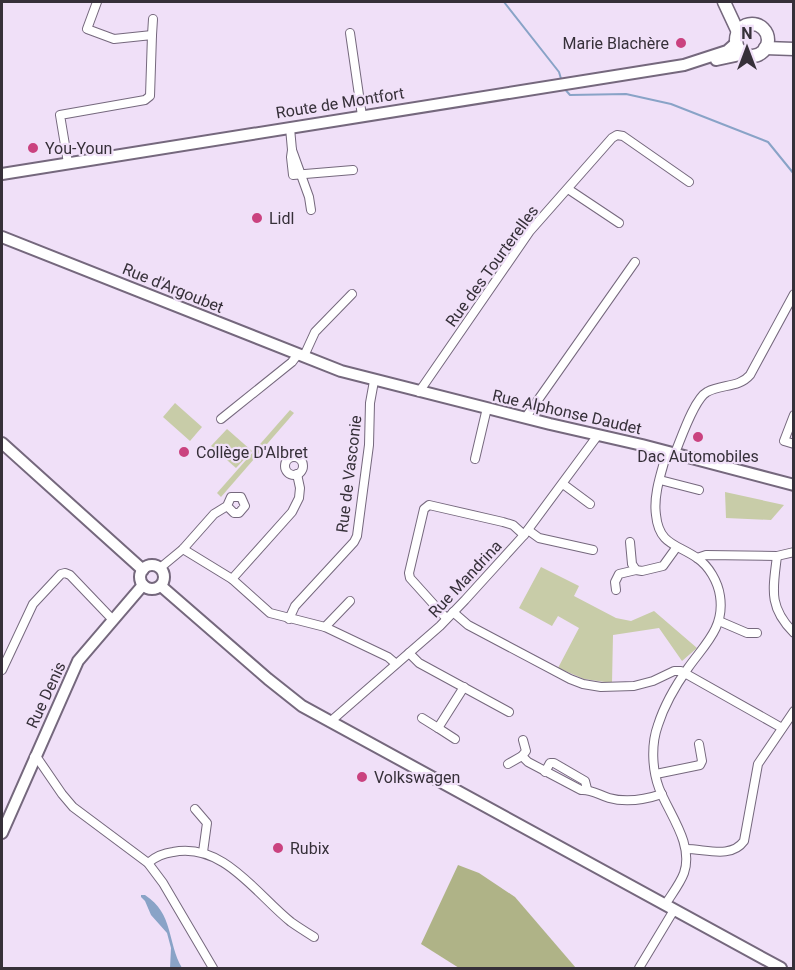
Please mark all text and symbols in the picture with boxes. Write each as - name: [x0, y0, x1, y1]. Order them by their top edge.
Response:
- north arrow: [717, 18, 777, 78]
- text: N: [741, 24, 753, 43]
- place label: Marie Blachère: [563, 34, 669, 53]
- marker: Marie Blachère: [674, 36, 688, 50]
- street label: Route de Montfort: [274, 83, 406, 123]
- place label: You-Youn: [45, 139, 112, 158]
- marker: You-Youn: [26, 141, 40, 155]
- street label: Rue des Tourterelles: [442, 202, 542, 330]
- place label: Lidl: [269, 209, 294, 228]
- marker: Lidl: [250, 211, 264, 225]
- street label: Rue d'Argoubet: [120, 259, 226, 317]
- street label: Rue Alphonse Daudet: [490, 386, 644, 438]
- street label: Rue de Vasconie: [332, 414, 366, 534]
- marker: Dac Automobiles: [691, 430, 705, 444]
- place label: Collège D'Albret: [196, 443, 308, 462]
- marker: Collège D'Albret: [177, 445, 191, 459]
- place label: Dac Automobiles: [637, 447, 759, 466]
- street label: Rue Mandrina: [424, 536, 506, 622]
- street label: Rue Denis: [22, 659, 70, 731]
- place label: Volkswagen: [374, 768, 460, 787]
- marker: Volkswagen: [355, 770, 369, 784]
- place label: Rubix: [290, 839, 330, 858]
- marker: Rubix: [271, 841, 285, 855]

